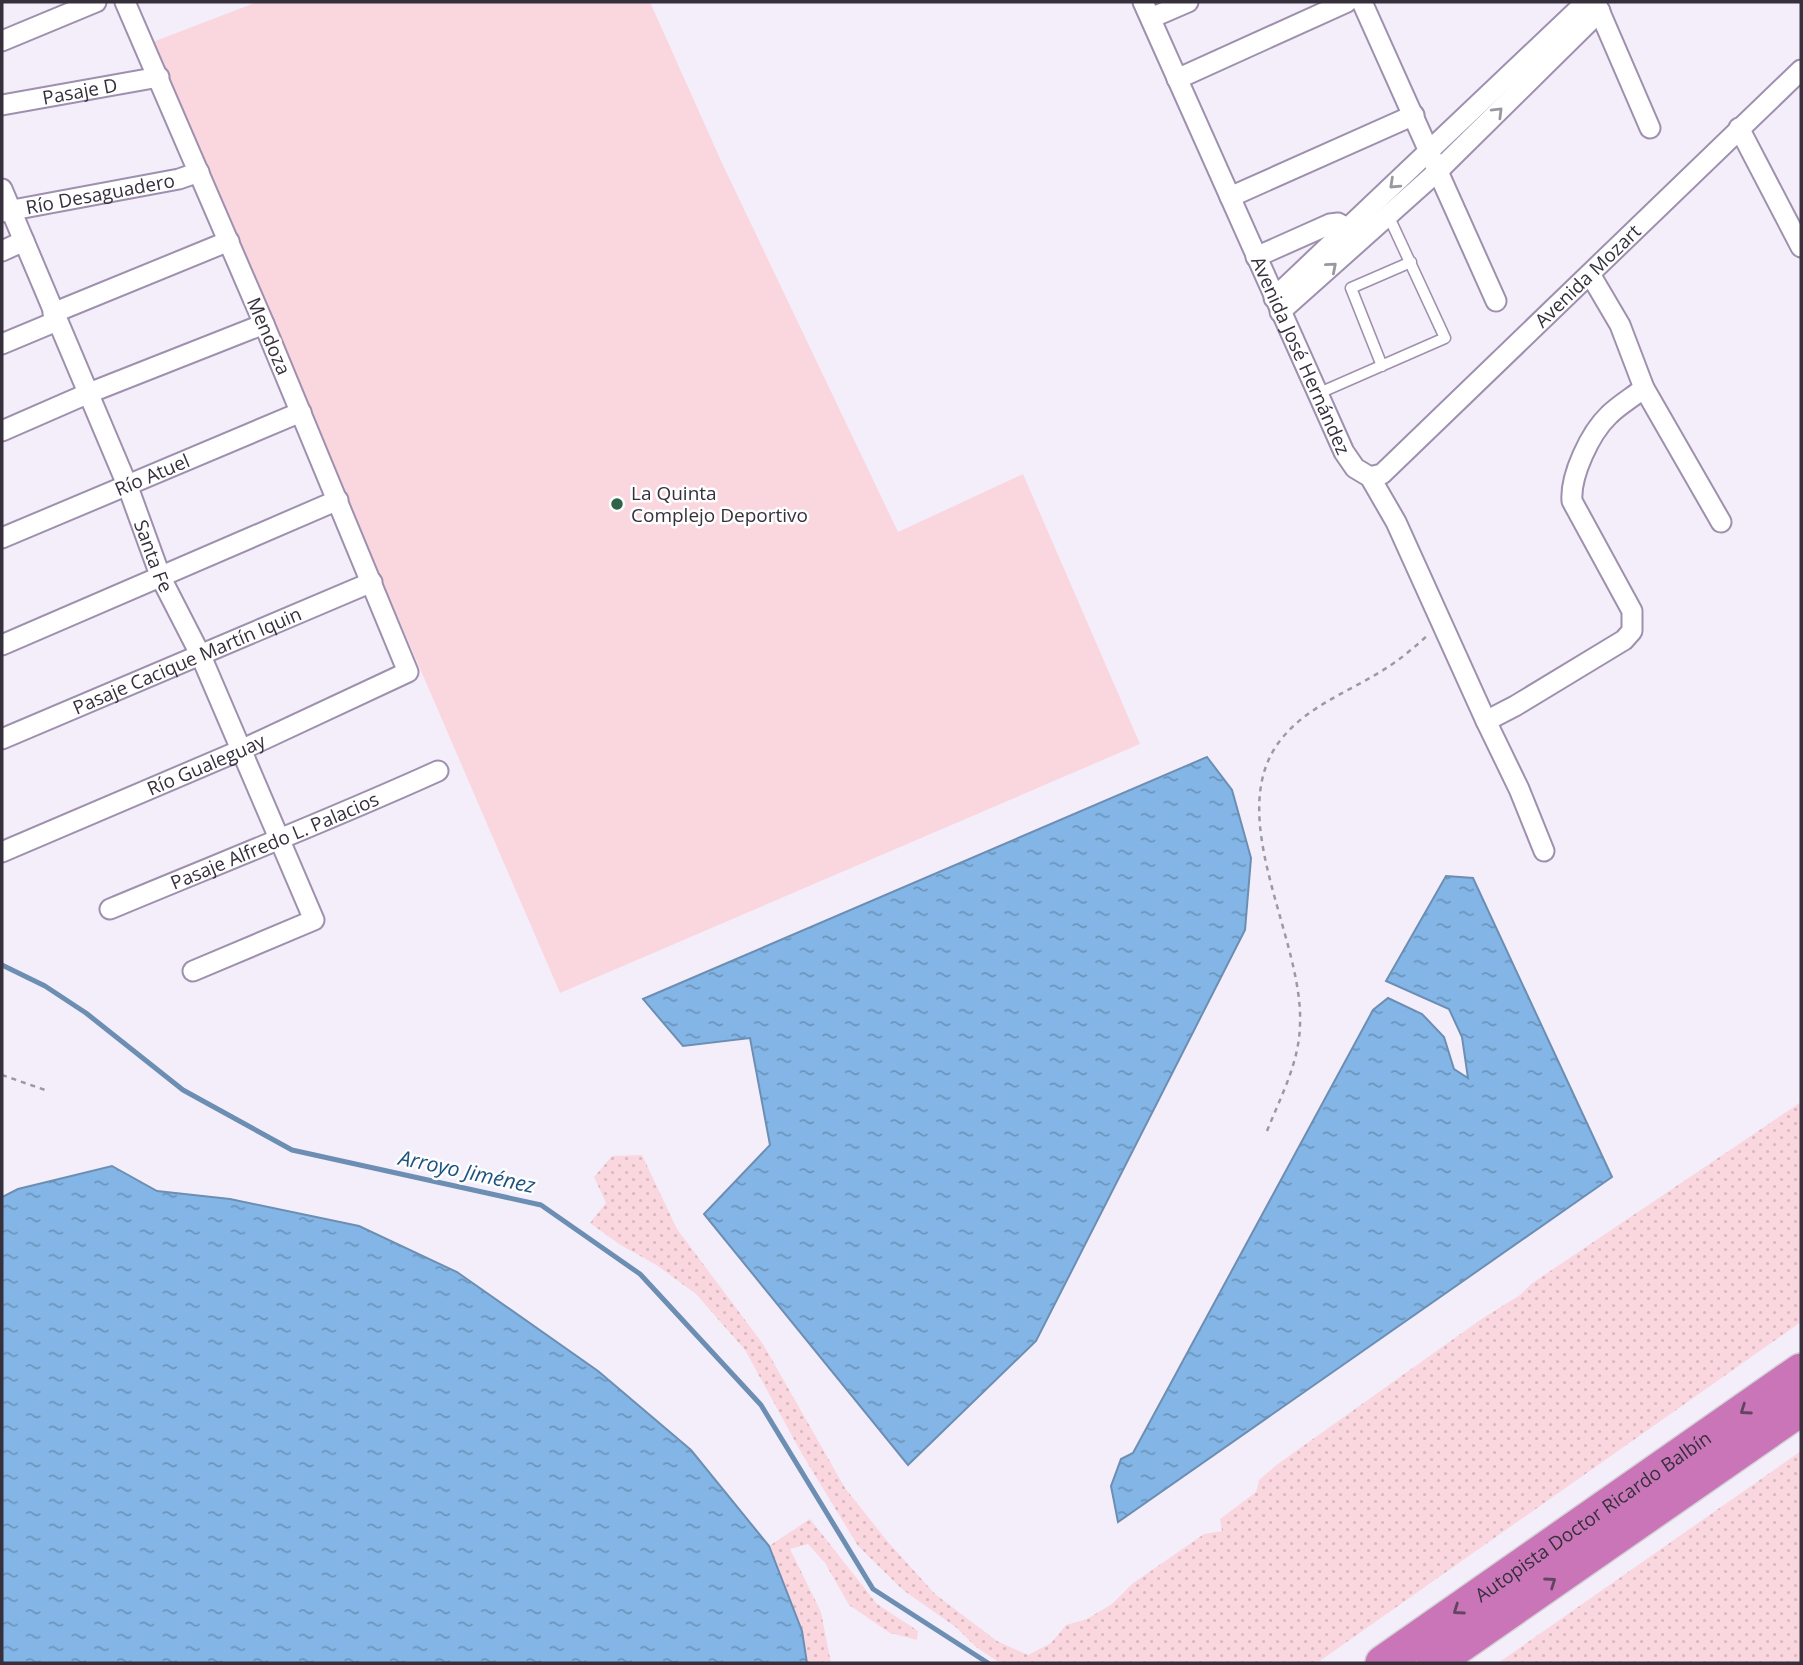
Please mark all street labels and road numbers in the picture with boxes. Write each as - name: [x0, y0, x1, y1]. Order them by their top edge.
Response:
- street label: Pasaje D: [40, 72, 119, 111]
- street label: Río Desaguadero: [24, 167, 177, 220]
- street label: Avenida Mozart: [1529, 218, 1647, 333]
- street label: Avenida José Hernández: [1245, 252, 1356, 459]
- street label: Mendoza: [241, 293, 297, 379]
- street label: Río Atuel: [111, 447, 194, 502]
- street label: Santa Fe: [128, 516, 179, 597]
- street label: Pasaje Cacique Martín Iquin: [69, 600, 305, 720]
- street label: Río Gualeguay: [143, 727, 270, 802]
- street label: Pasaje Alfredo L. Palacios: [166, 786, 383, 896]
- street label: Autopista Doctor Ricardo Balbín: [1470, 1425, 1716, 1608]

